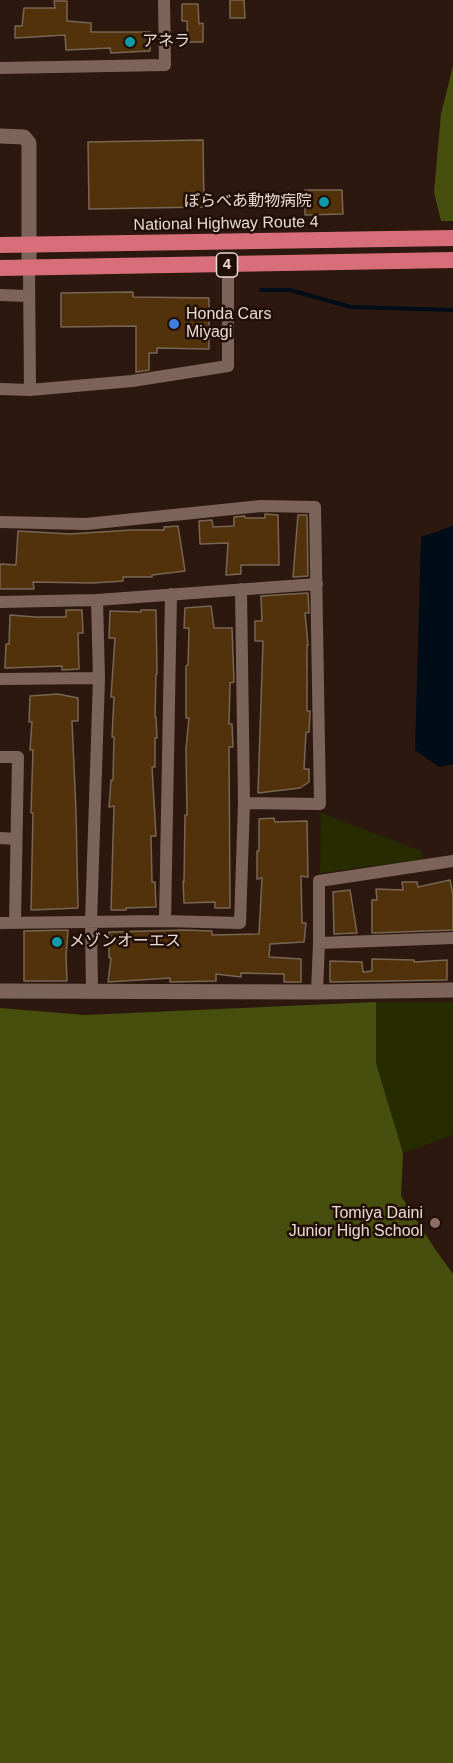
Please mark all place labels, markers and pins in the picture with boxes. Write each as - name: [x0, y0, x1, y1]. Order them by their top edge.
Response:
- place label: アネラ: [142, 32, 190, 52]
- marker: アネラ: [123, 35, 137, 49]
- place label: ぽらべあ動物病院: [184, 192, 312, 212]
- marker: ぽらべあ動物病院: [317, 195, 331, 209]
- place label: Honda Cars Miyagi: [186, 305, 271, 343]
- marker: Honda Cars Miyagi: [167, 317, 181, 331]
- place label: メゾンオーエス: [69, 932, 181, 952]
- marker: メゾンオーエス: [50, 935, 64, 949]
- place label: Tomiya Daini Junior High School: [289, 1204, 423, 1242]
- marker: Tomiya Daini Junior High School: [428, 1216, 442, 1230]

